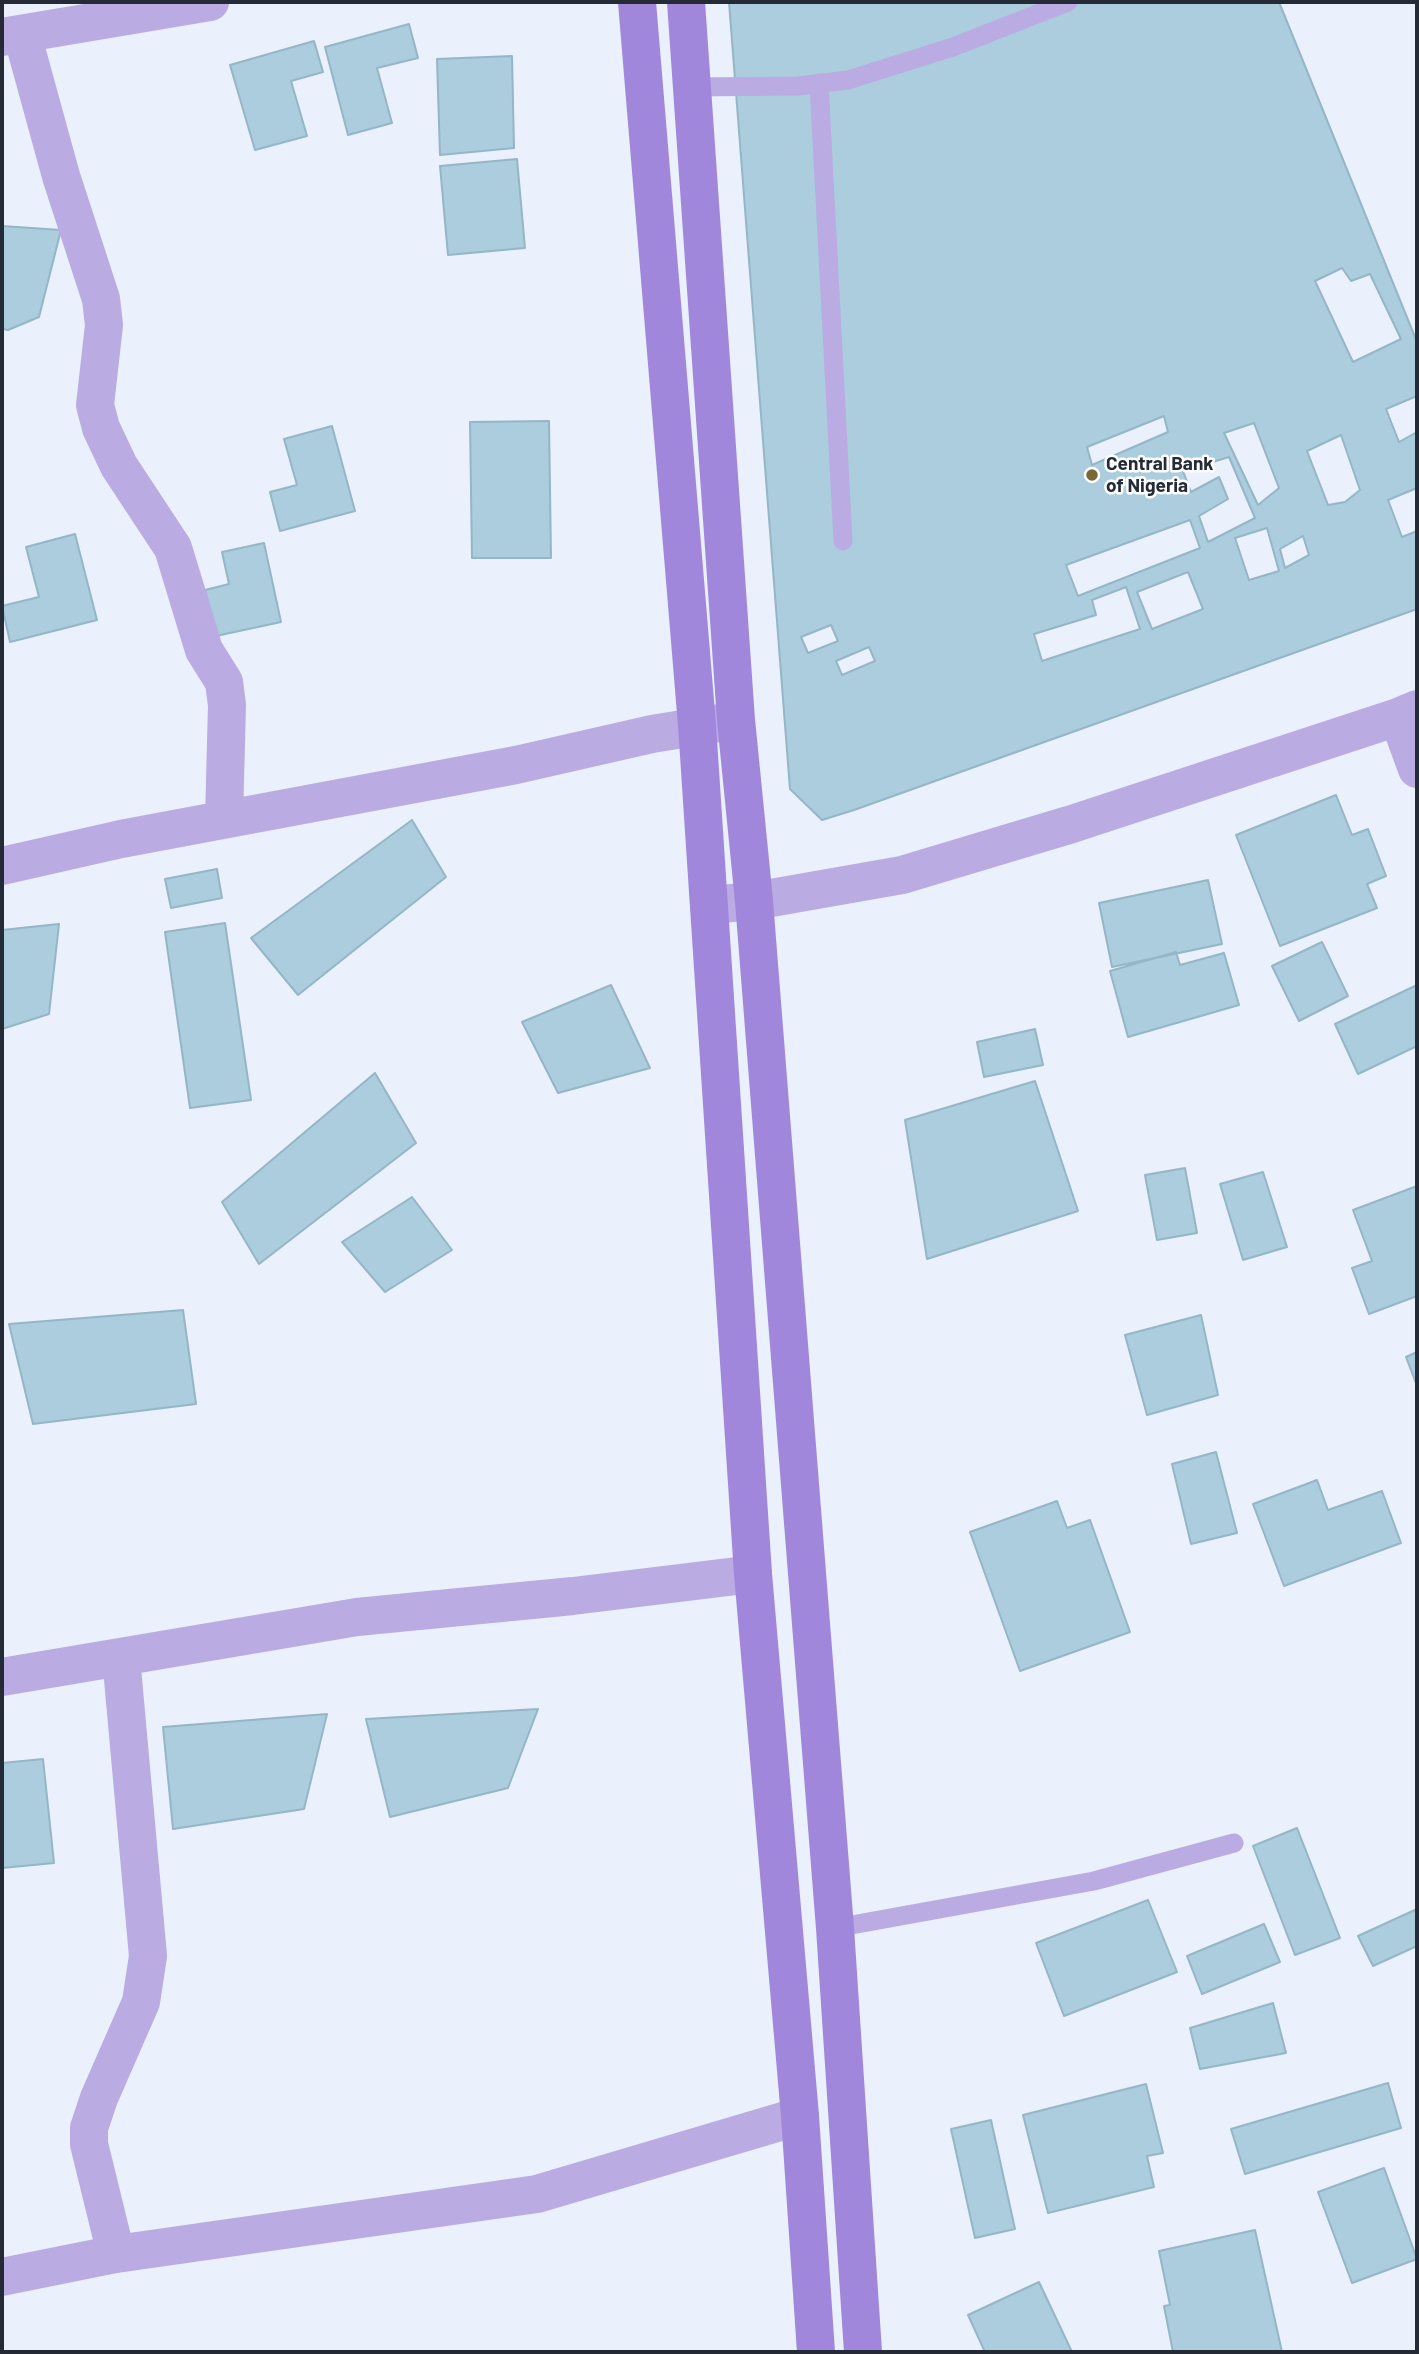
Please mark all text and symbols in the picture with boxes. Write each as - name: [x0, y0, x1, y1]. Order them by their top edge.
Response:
- place label: Central Bank of Nigeria: [1106, 453, 1213, 497]
- marker: Central Bank of Nigeria: [1084, 467, 1100, 483]

